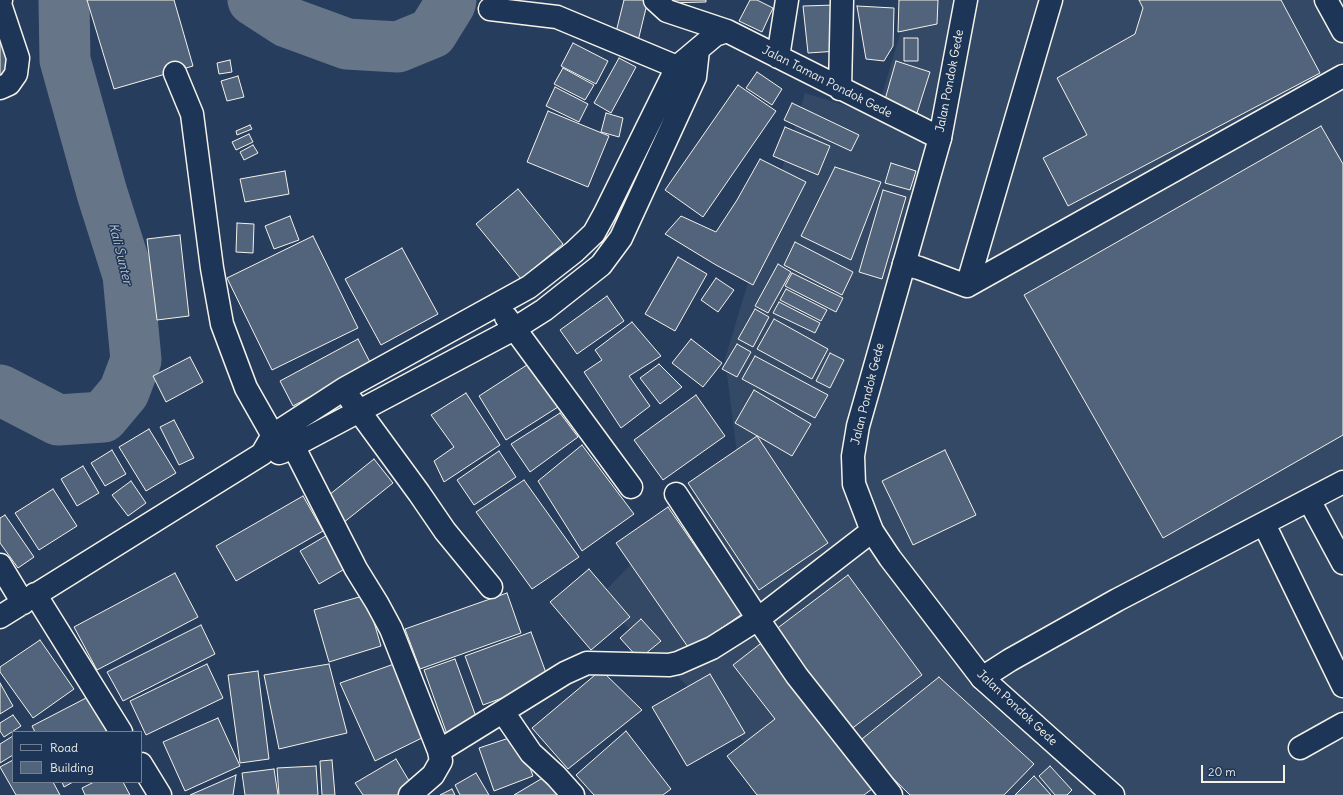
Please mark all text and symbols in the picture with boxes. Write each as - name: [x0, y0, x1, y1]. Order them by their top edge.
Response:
- street label: Jalan Pondok Gede: [933, 28, 967, 134]
- street label: Jalan Taman Pondok Gede: [760, 43, 894, 121]
- water label: Kali Sunter: [105, 222, 135, 286]
- street label: Jalan Pondok Gede: [848, 342, 888, 446]
- street label: Jalan Pondok Gede: [974, 667, 1060, 749]
- legend: [12, 731, 142, 783]
- text: Road: [50, 740, 78, 755]
- scale bar: [1203, 757, 1287, 783]
- text: Building: [50, 760, 94, 775]
- text: 20 m: [1208, 764, 1236, 779]

